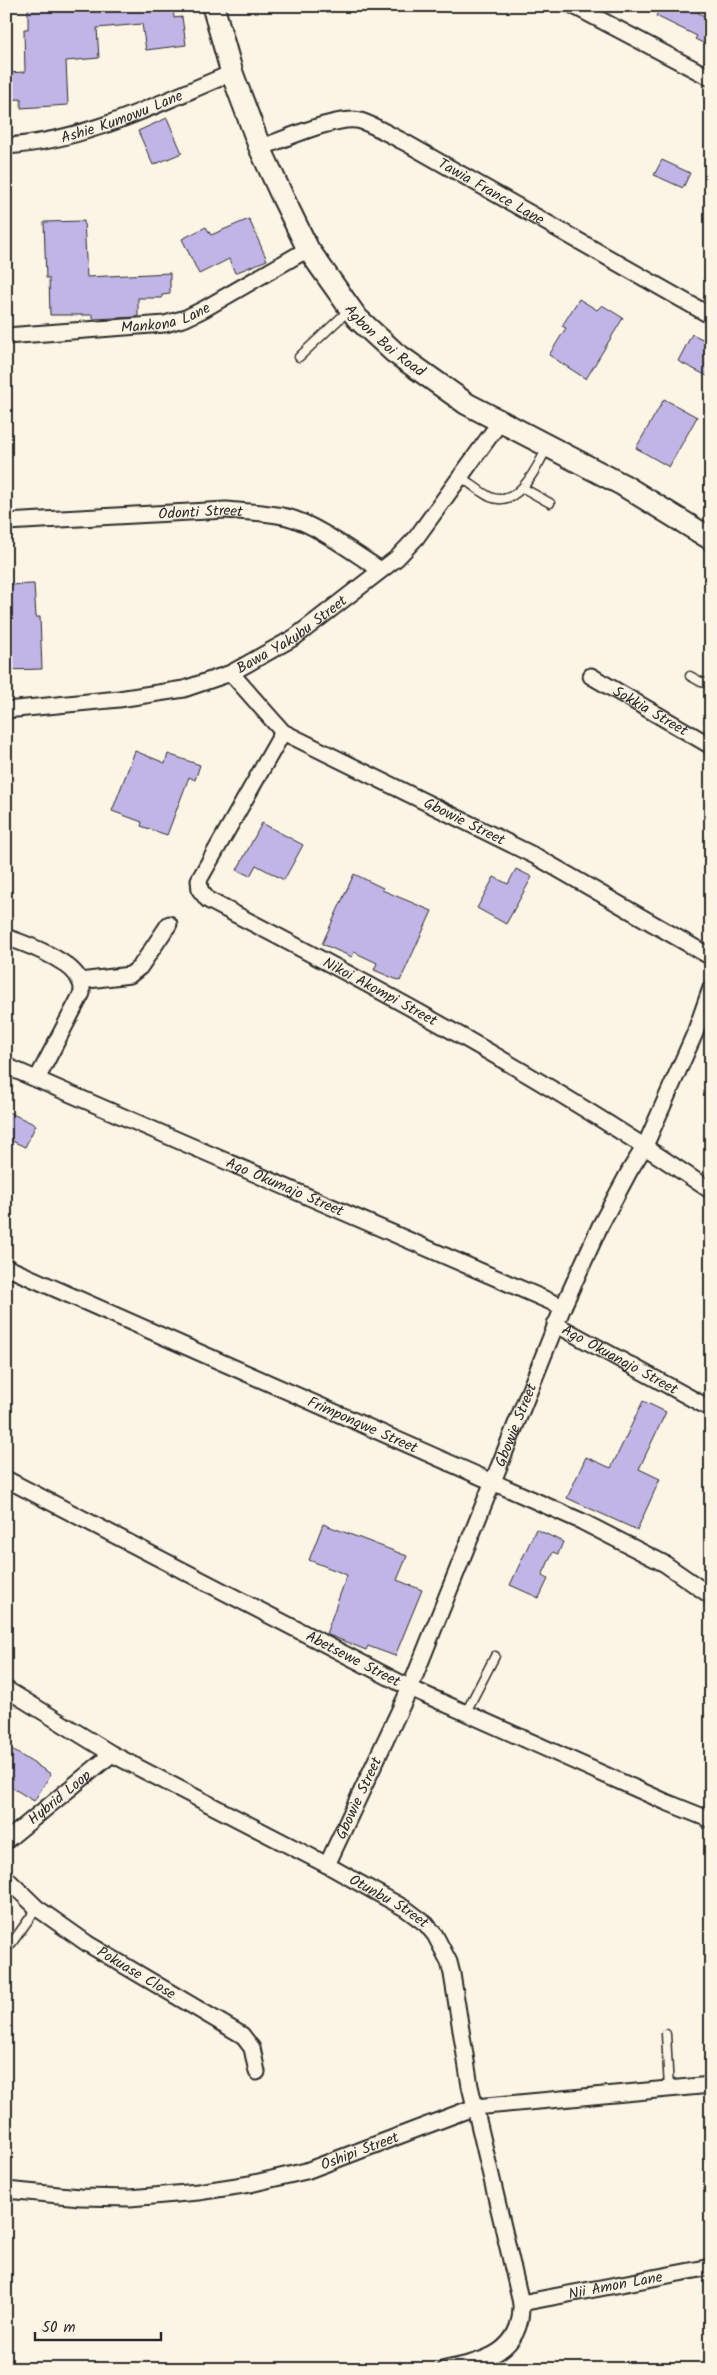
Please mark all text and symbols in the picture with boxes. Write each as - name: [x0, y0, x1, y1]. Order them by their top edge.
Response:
- street label: Ashie Kumowu Lane: [59, 84, 187, 150]
- street label: Tawia France Lane: [433, 152, 549, 232]
- street label: Mankona Lane: [120, 297, 215, 340]
- street label: Agbon Boi Road: [338, 300, 430, 384]
- street label: Odonti Street: [158, 499, 244, 527]
- street label: Bawa Yakubu Street: [232, 590, 353, 681]
- street label: Sokkia Street: [608, 680, 692, 743]
- street label: Gbowie Street: [419, 792, 509, 853]
- street label: Nikoi Akompi Street: [318, 951, 441, 1033]
- street label: Ago Okumajo Street: [222, 1152, 347, 1224]
- street label: Ago Okuanajo Street: [557, 1319, 682, 1402]
- street label: Gbowie Street: [489, 1380, 544, 1471]
- street label: Frimpongwe Street: [303, 1391, 422, 1460]
- street label: Abetsewe Street: [301, 1625, 405, 1694]
- street label: Gbowie Street: [330, 1753, 389, 1844]
- street label: Hybrid Loop: [23, 1765, 97, 1831]
- street label: Otunbu Street: [344, 1869, 434, 1935]
- street label: Pokuase Close: [92, 1941, 180, 2006]
- street label: Oshipi Street: [317, 2126, 403, 2177]
- street label: Nii Amon Lane: [566, 2265, 665, 2307]
- scale bar: [35, 2310, 161, 2342]
- text: 50 m: [42, 2316, 76, 2340]

